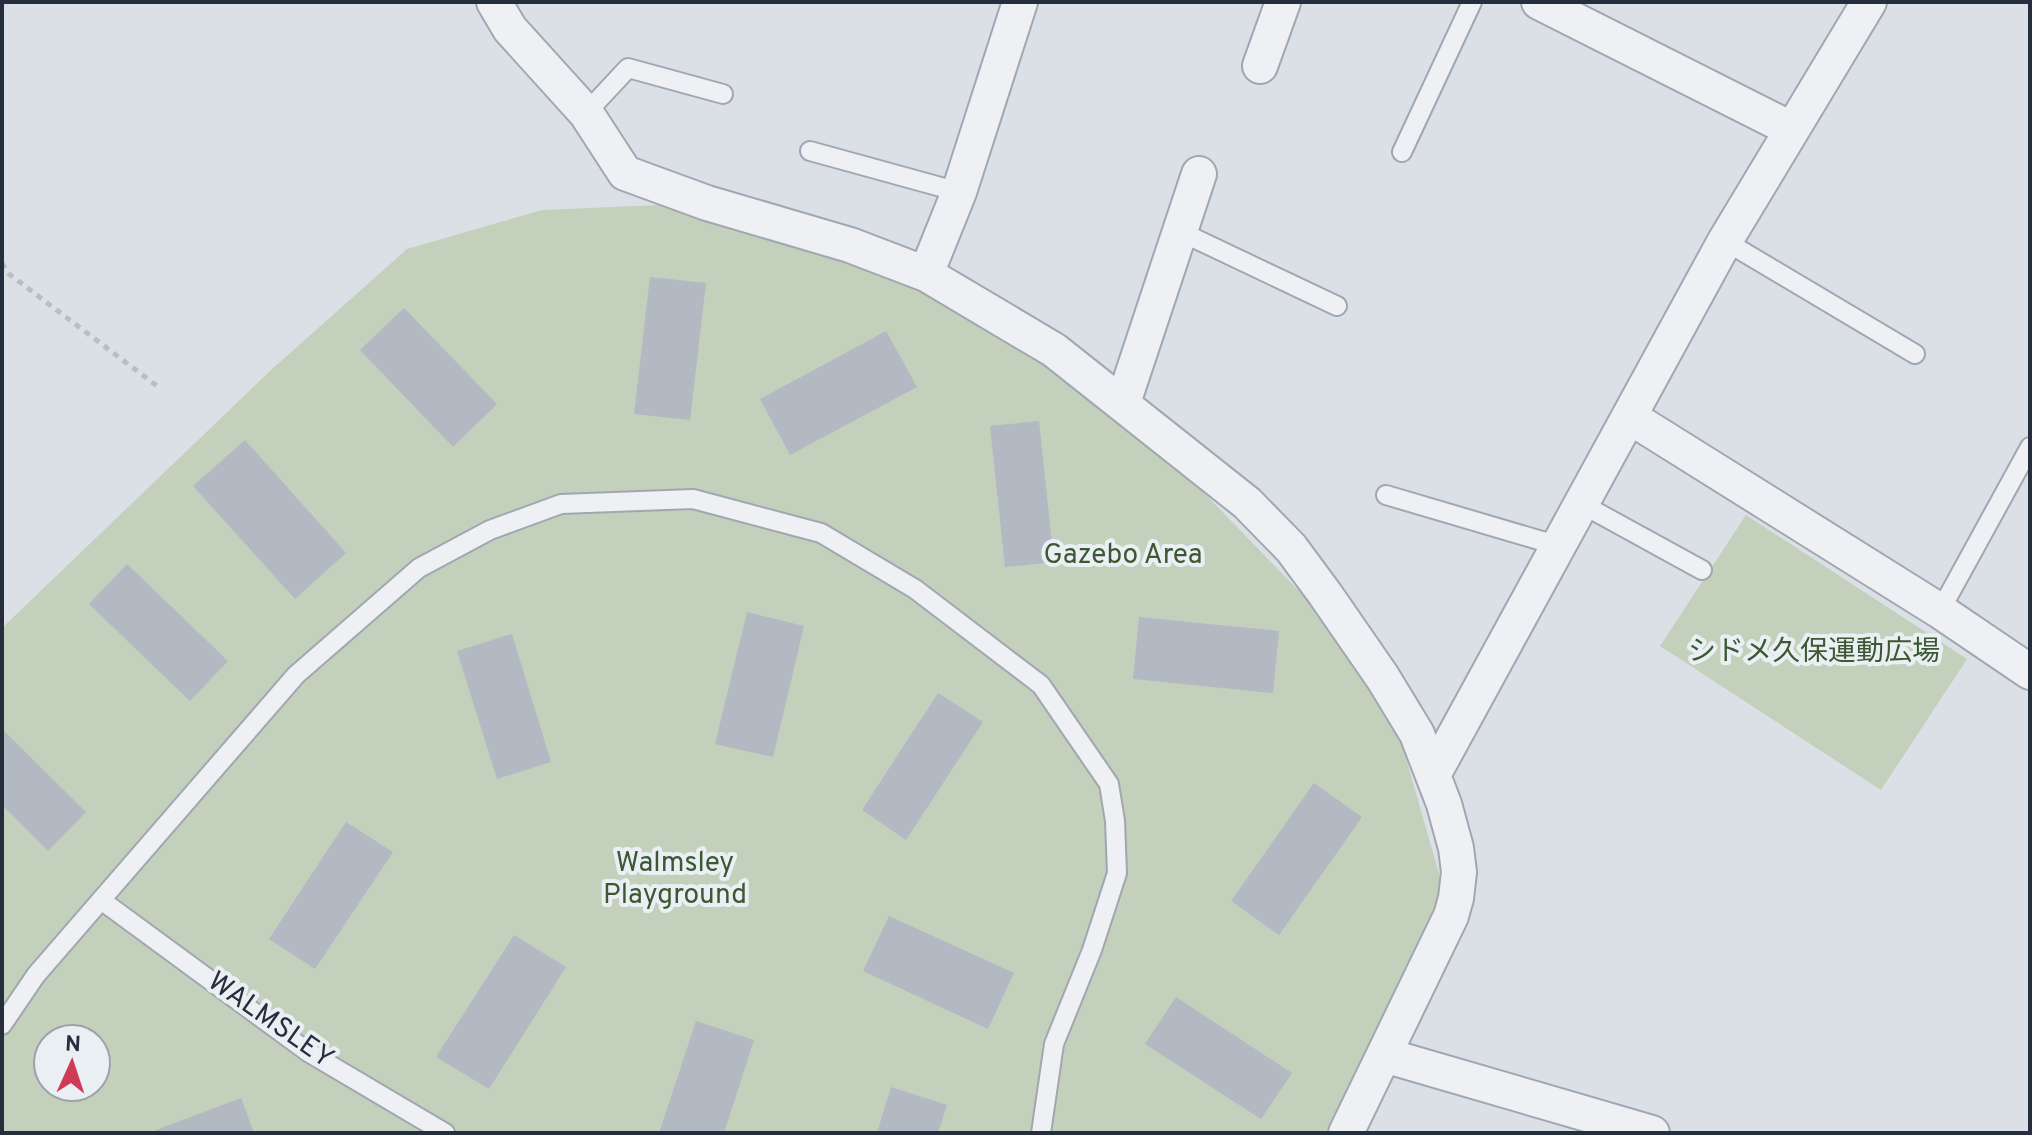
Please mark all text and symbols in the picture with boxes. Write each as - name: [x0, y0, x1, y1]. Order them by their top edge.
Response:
- park label: Gazebo Area: [1043, 538, 1203, 574]
- park label: シドメ久保運動広場: [1688, 635, 1940, 671]
- park label: Walmsley Playground: [603, 846, 747, 914]
- street label: WALMSLEY: [200, 964, 340, 1078]
- north arrow: [32, 1023, 112, 1103]
- text: N: [64, 1032, 82, 1059]

